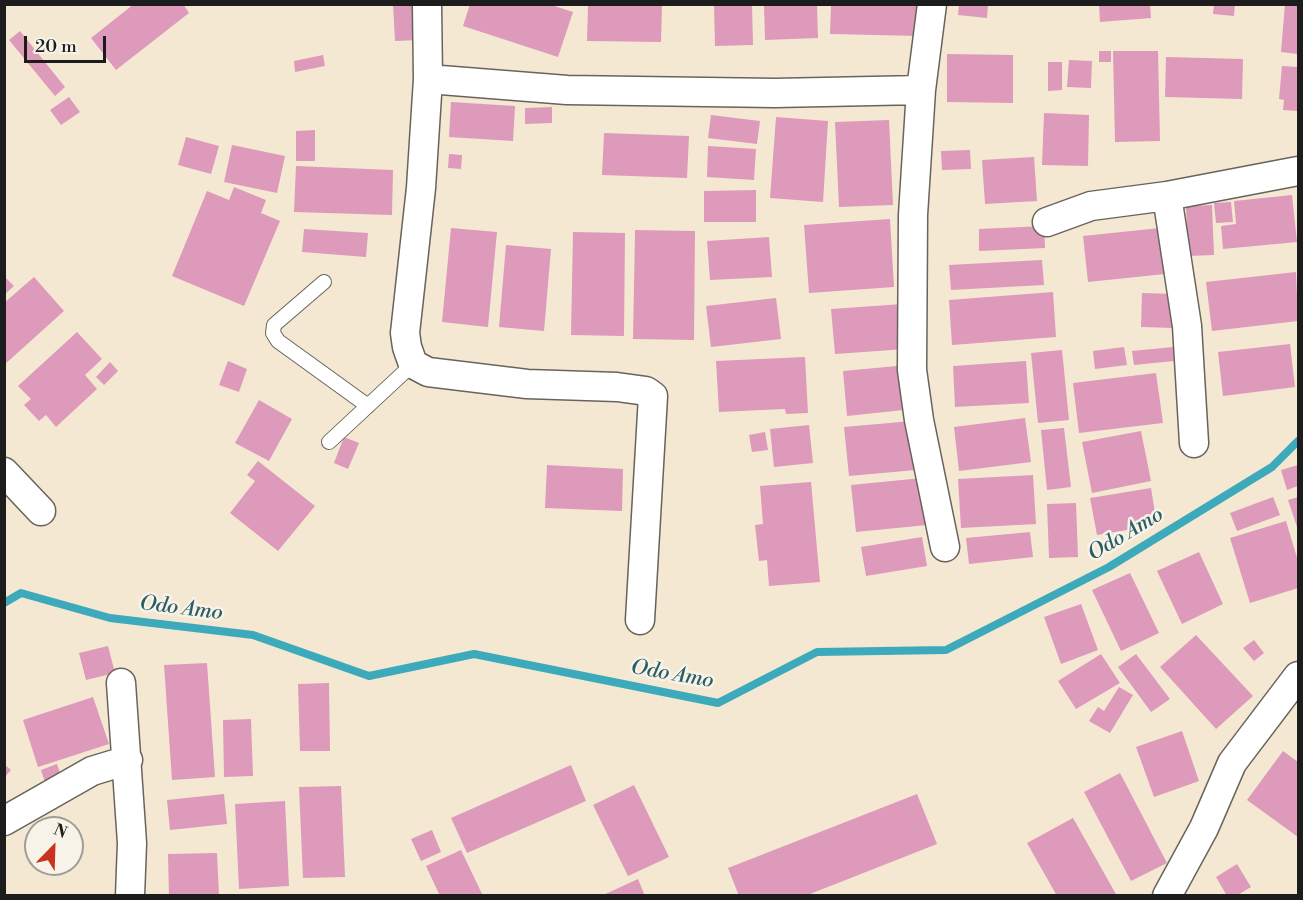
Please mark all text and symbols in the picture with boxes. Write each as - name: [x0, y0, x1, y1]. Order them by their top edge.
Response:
- scale bar: [27, 24, 110, 62]
- text: 20 m: [35, 35, 77, 58]
- water label: Odo Amo: [1084, 503, 1168, 567]
- water label: Odo Amo: [138, 591, 224, 627]
- water label: Odo Amo: [629, 655, 715, 695]
- north arrow: [24, 816, 84, 876]
- text: N: [51, 820, 70, 843]

